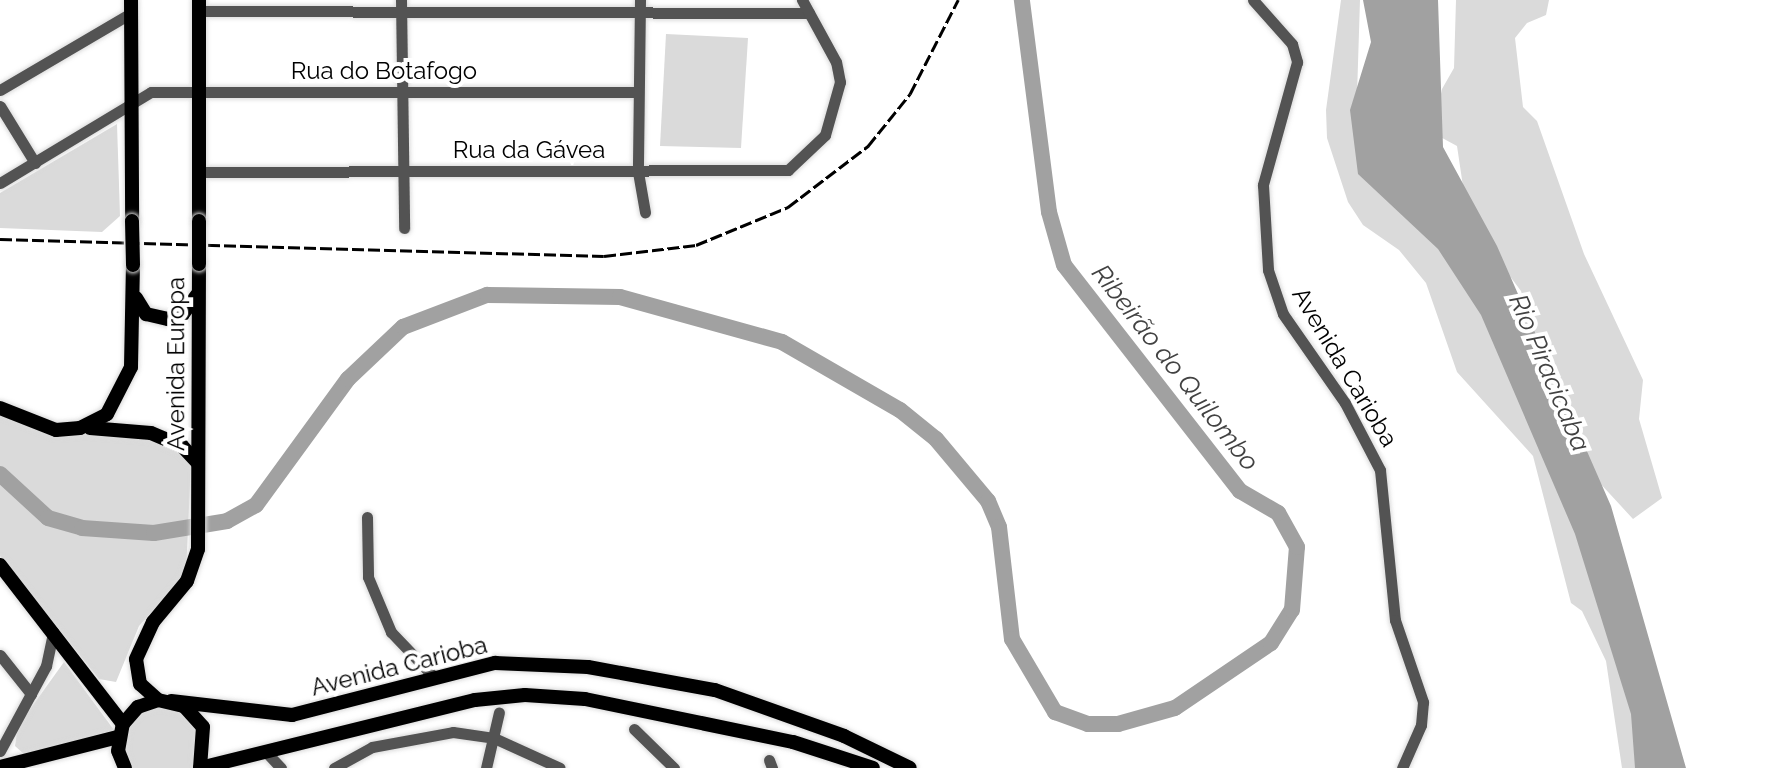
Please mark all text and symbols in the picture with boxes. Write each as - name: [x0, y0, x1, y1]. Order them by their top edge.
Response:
- street label: Rua do Botafogo: [291, 57, 477, 85]
- street label: Rua da Gávea: [453, 136, 605, 164]
- water label: Ribeirão do Quilombo: [1085, 259, 1265, 477]
- street label: Avenida Europa: [162, 277, 190, 451]
- street label: Avenida Carioba: [1286, 282, 1404, 452]
- water label: Rio Piracicaba: [1502, 290, 1596, 456]
- street label: Avenida Carioba: [308, 630, 490, 702]

